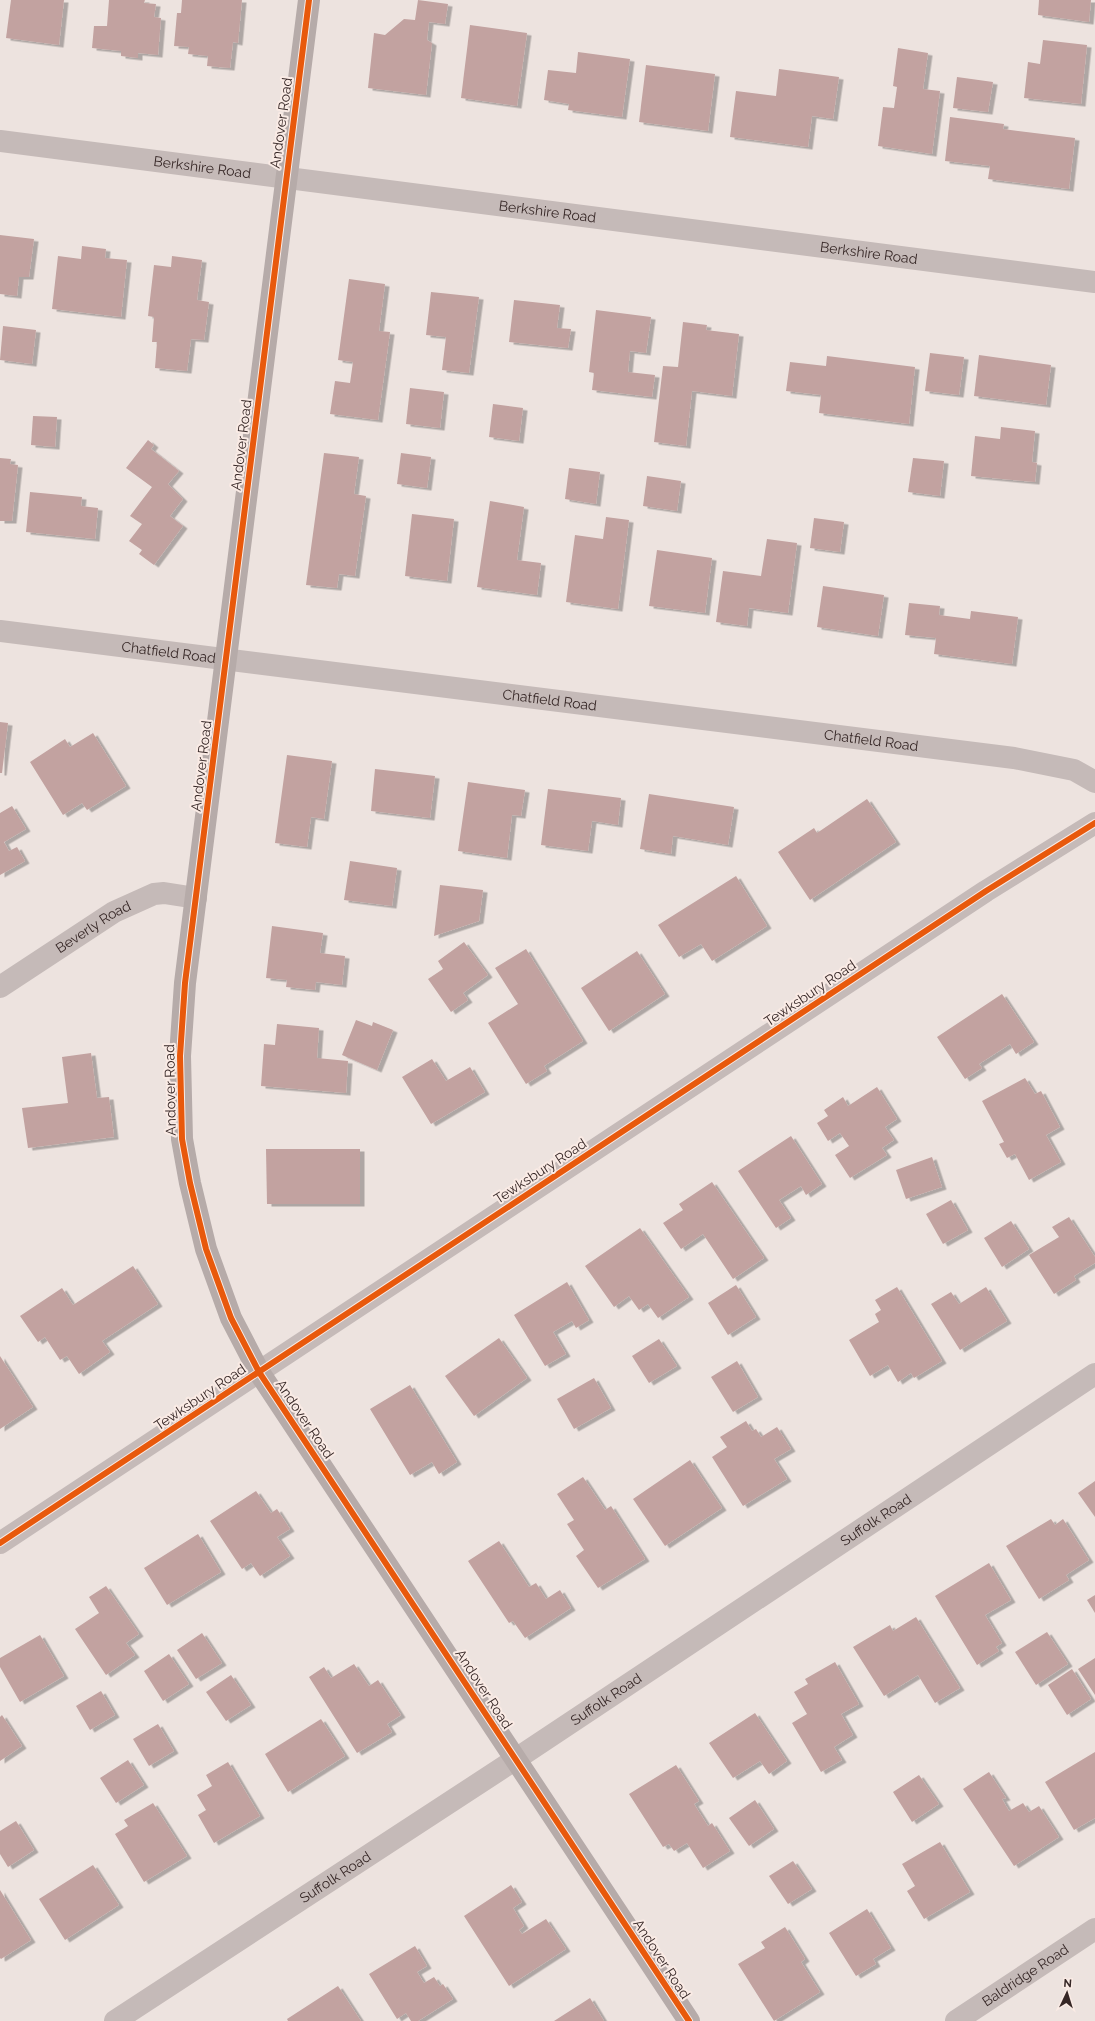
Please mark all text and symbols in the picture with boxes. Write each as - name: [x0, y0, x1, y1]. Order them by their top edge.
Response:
- street label: Andover Road: [267, 77, 295, 169]
- street label: Berkshire Road: [153, 153, 252, 181]
- street label: Berkshire Road: [498, 197, 597, 226]
- street label: Berkshire Road: [819, 239, 918, 267]
- street label: Andover Road: [227, 399, 255, 491]
- street label: Chatfield Road: [121, 638, 217, 666]
- street label: Chatfield Road: [502, 686, 598, 714]
- street label: Andover Road: [187, 720, 215, 812]
- street label: Chatfield Road: [823, 726, 919, 754]
- street label: Beverly Road: [53, 898, 133, 956]
- street label: Tewksbury Road: [761, 957, 859, 1029]
- street label: Andover Road: [161, 1044, 179, 1136]
- street label: Tewksbury Road: [491, 1135, 589, 1207]
- street label: Tewksbury Road: [151, 1361, 249, 1433]
- street label: Andover Road: [273, 1377, 337, 1461]
- street label: Suffolk Road: [837, 1491, 914, 1549]
- street label: Andover Road: [452, 1646, 516, 1732]
- street label: Suffolk Road: [568, 1670, 644, 1728]
- street label: Suffolk Road: [297, 1848, 374, 1906]
- street label: Andover Road: [630, 1916, 694, 2002]
- street label: Baldridge Road: [979, 1941, 1071, 2010]
- north arrow: [1047, 1973, 1087, 2013]
- text: N: [1063, 1977, 1072, 1990]

